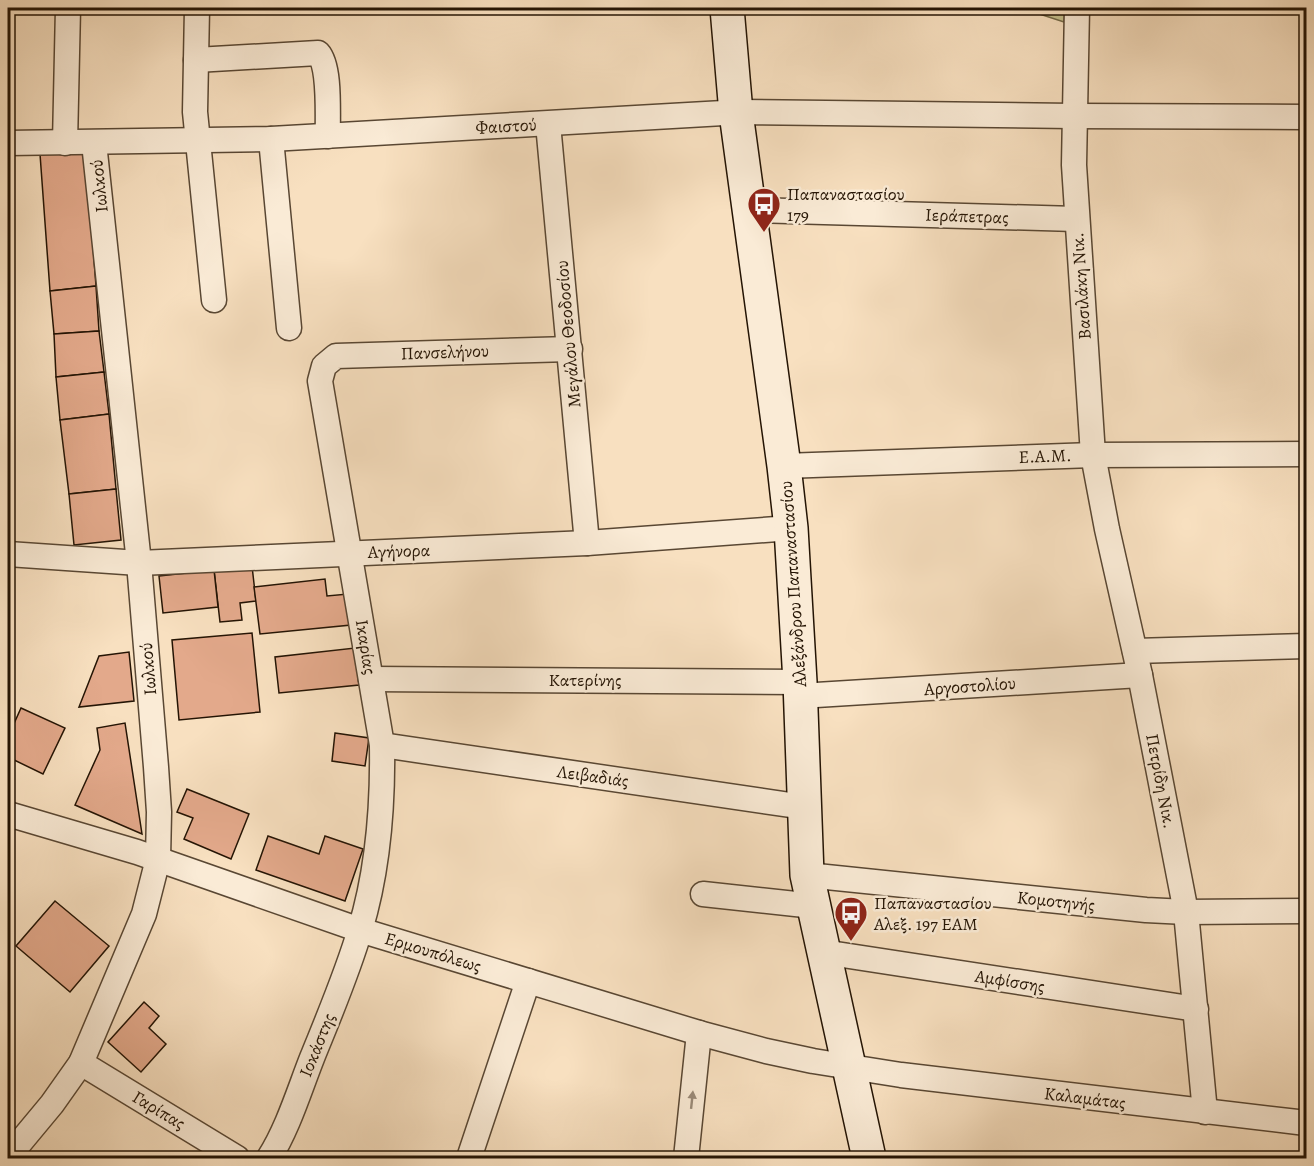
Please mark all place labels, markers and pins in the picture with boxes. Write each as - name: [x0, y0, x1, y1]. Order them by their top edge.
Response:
- place label: Παπαναστασίου 179: [787, 182, 905, 227]
- bus stop icon: Παπαναστασίου 179: [746, 186, 782, 233]
- place label: Παπαναστασίου Αλεξ. 197 ΕΑΜ: [873, 891, 992, 936]
- bus stop icon: Παπαναστασίου Αλεξ. 197 ΕΑΜ: [833, 895, 869, 942]

